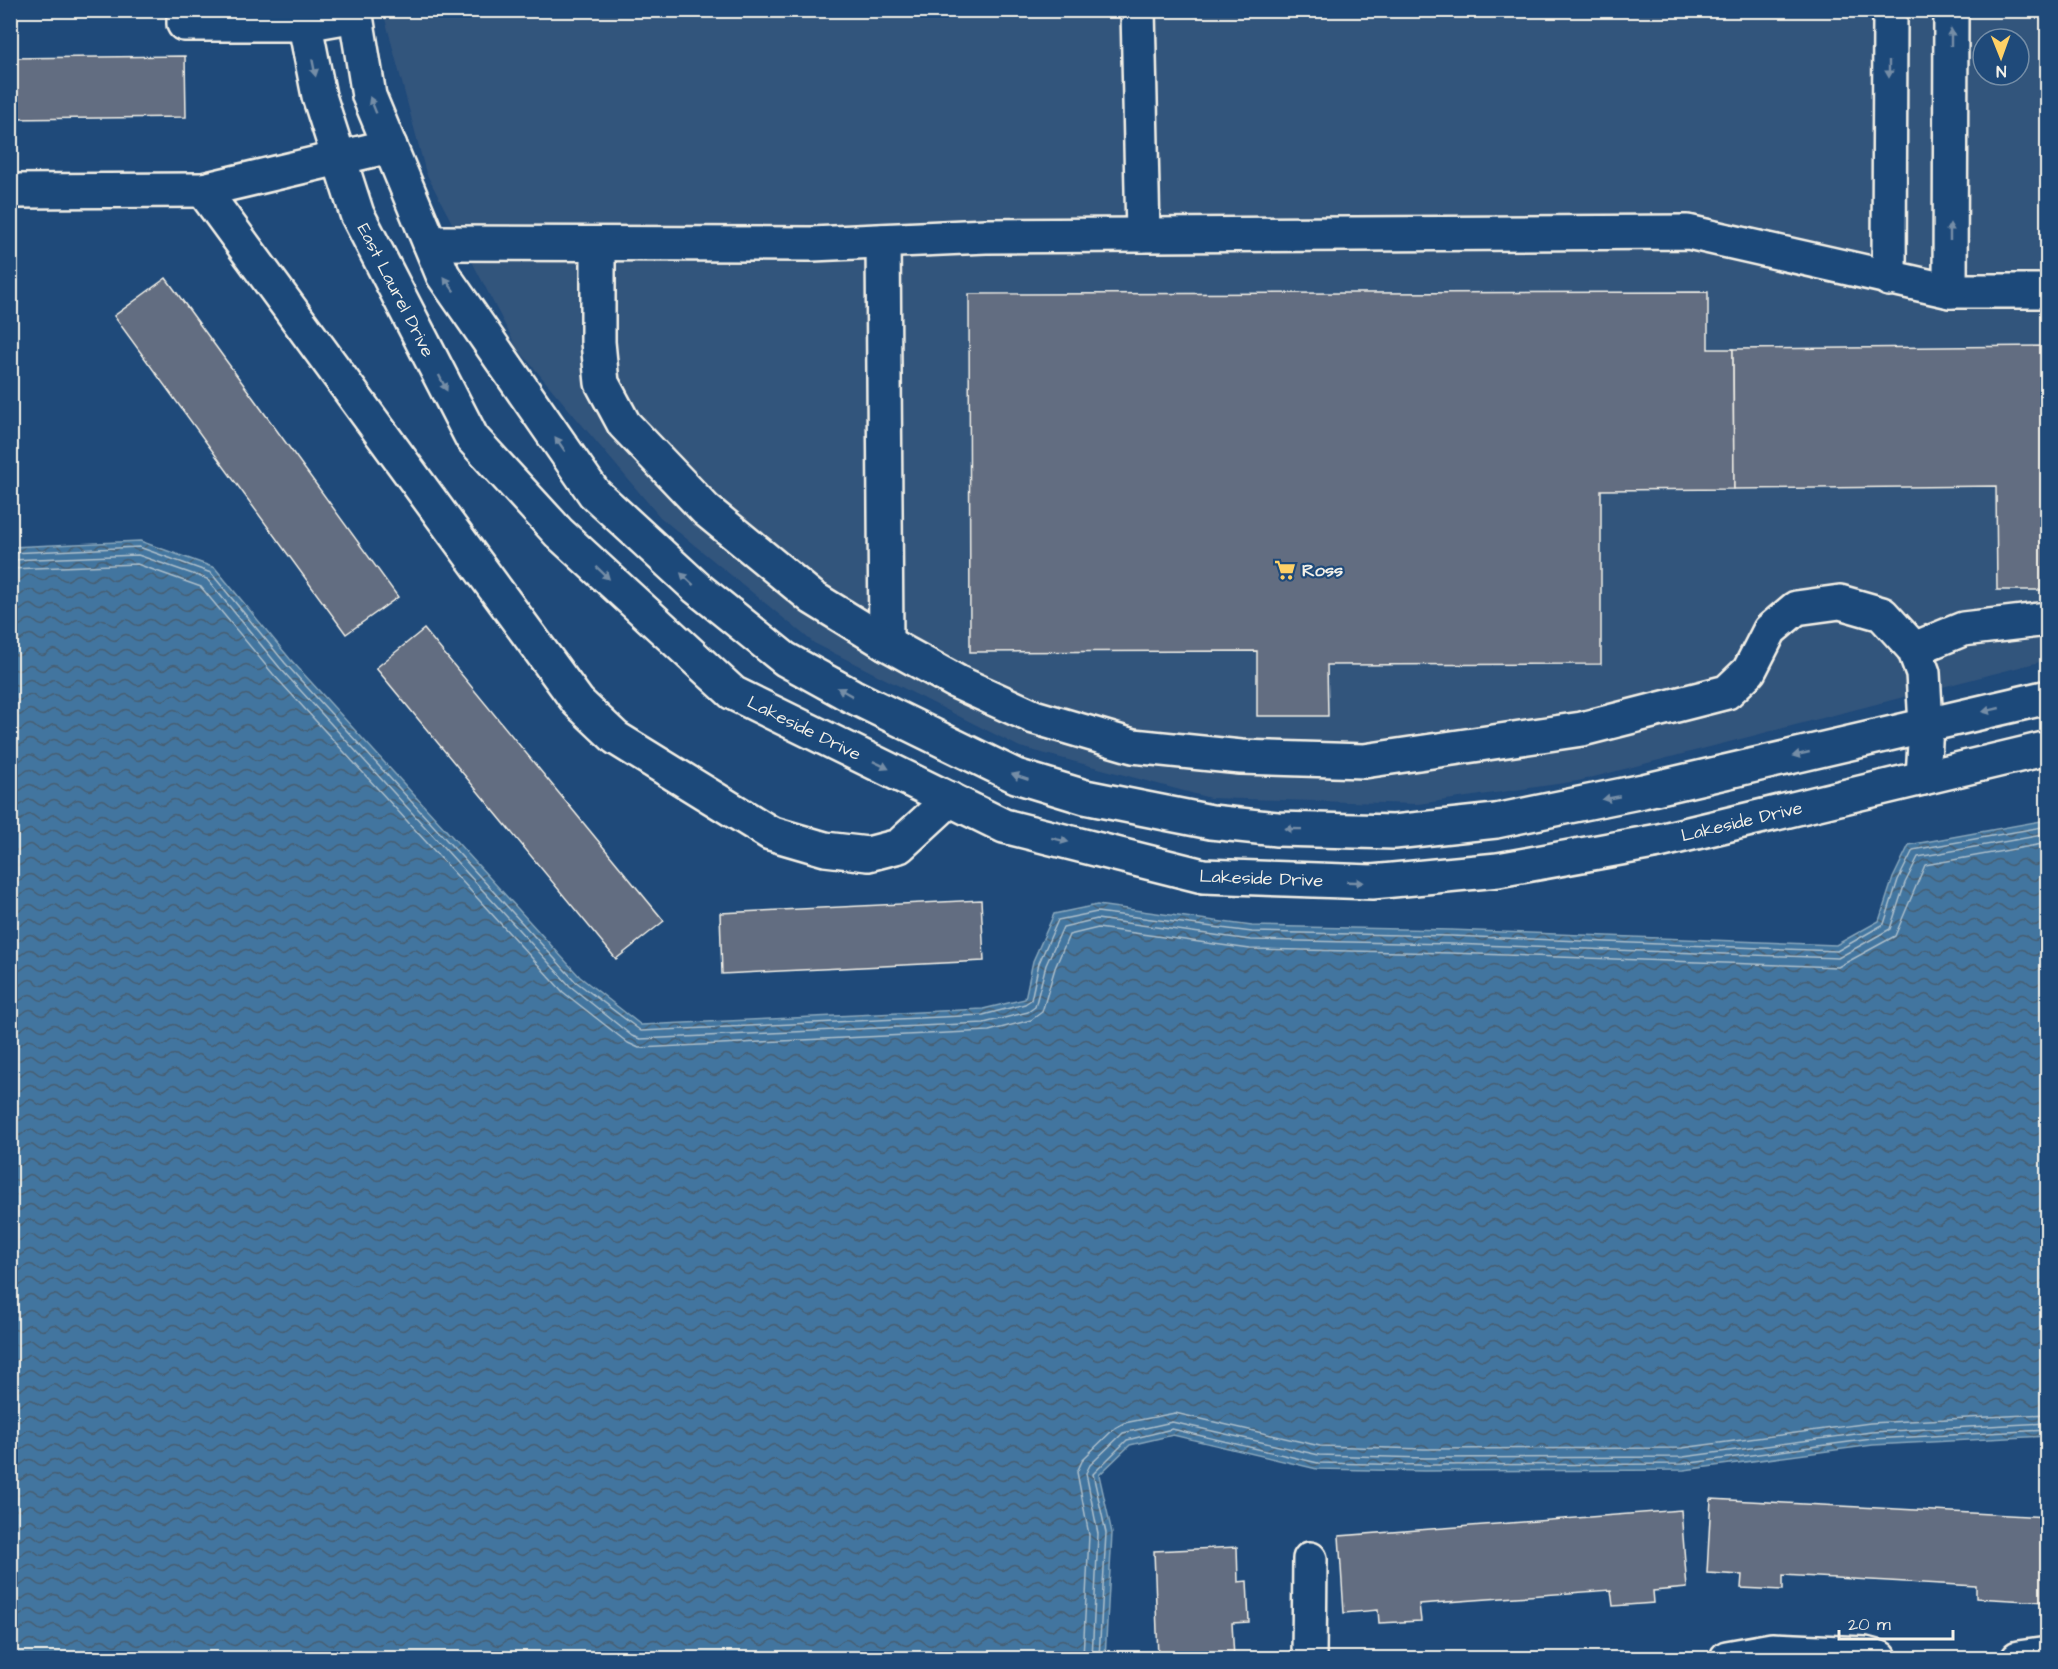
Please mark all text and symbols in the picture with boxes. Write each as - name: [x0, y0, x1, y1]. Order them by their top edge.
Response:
- north arrow: [1971, 27, 2031, 87]
- one-way arrow: [1946, 28, 1956, 47]
- one-way arrow: [310, 59, 319, 78]
- one-way arrow: [1884, 59, 1894, 78]
- text: N: [1996, 60, 2006, 82]
- one-way arrow: [368, 96, 377, 114]
- street label: East Laurel Drive: [351, 219, 440, 362]
- one-way arrow: [1945, 223, 1955, 242]
- one-way arrow: [443, 277, 455, 293]
- one-way arrow: [439, 374, 448, 391]
- one-way arrow: [554, 437, 566, 453]
- supermarket icon: Ross: [1273, 558, 1297, 582]
- place label: Ross: [1302, 558, 1343, 583]
- one-way arrow: [595, 565, 609, 579]
- one-way arrow: [680, 572, 694, 586]
- one-way arrow: [836, 687, 853, 697]
- street label: Lakeside Drive: [743, 690, 865, 767]
- one-way arrow: [1981, 706, 2000, 715]
- one-way arrow: [1791, 750, 1810, 760]
- one-way arrow: [873, 760, 890, 770]
- one-way arrow: [1011, 772, 1029, 782]
- one-way arrow: [1601, 794, 1620, 803]
- street label: Lakeside Drive: [1679, 795, 1805, 848]
- one-way arrow: [1284, 824, 1303, 834]
- one-way arrow: [1051, 836, 1069, 845]
- street label: Lakeside Drive: [1199, 864, 1324, 893]
- one-way arrow: [1346, 877, 1365, 886]
- scale bar: [1839, 1603, 1953, 1641]
- text: 20 m: [1848, 1612, 1891, 1637]

